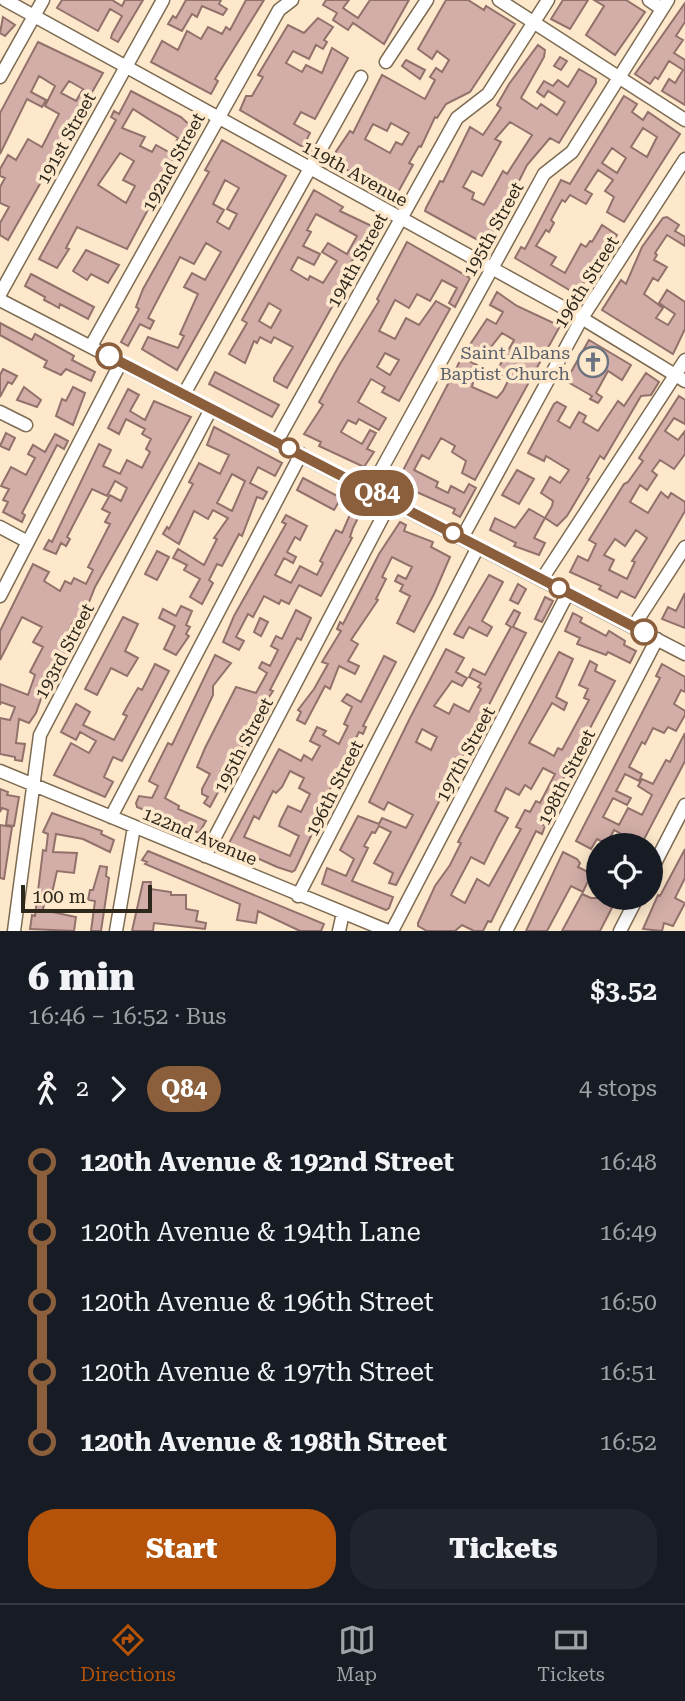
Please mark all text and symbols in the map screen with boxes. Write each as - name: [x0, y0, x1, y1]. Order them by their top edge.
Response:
- street label: 191st Street: [32, 88, 100, 188]
- street label: 192nd Street: [137, 109, 209, 215]
- street label: 119th Avenue: [298, 135, 412, 211]
- street label: 195th Street: [458, 178, 528, 280]
- street label: 194th Street: [322, 209, 392, 311]
- street label: 196th Street: [549, 232, 623, 332]
- place label: Saint Albans Baptist Church: [440, 342, 570, 384]
- unlabelled marker: [96, 343, 122, 369]
- church icon: Saint Albans Baptist Church: [576, 345, 610, 379]
- unlabelled marker: [279, 438, 299, 458]
- line badge: Q84: [337, 470, 417, 516]
- text: Q84: [354, 479, 400, 507]
- unlabelled marker: [443, 523, 463, 543]
- unlabelled marker: [549, 578, 569, 598]
- street label: 193rd Street: [30, 599, 98, 702]
- unlabelled marker: [631, 619, 657, 645]
- street label: 195th Street: [209, 694, 277, 796]
- street label: 197th Street: [431, 703, 499, 805]
- street label: 198th Street: [533, 725, 599, 828]
- street label: 196th Street: [301, 736, 367, 839]
- street label: 122nd Avenue: [140, 802, 261, 870]
- map controls: [586, 833, 663, 910]
- button: locate: [586, 833, 663, 910]
- scale bar: [21, 882, 152, 914]
- text: 100 m: [32, 885, 86, 908]
- text: 6 min: [28, 955, 135, 999]
- text: $3.52: [591, 976, 657, 1006]
- text: 16:46 – 16:52 · Bus: [28, 1003, 226, 1030]
- icon: walk: [28, 1070, 66, 1108]
- icon: forward: [99, 1070, 137, 1108]
- text: 2: [76, 1075, 89, 1102]
- text: Q84: [161, 1075, 207, 1103]
- text: 4 stops: [579, 1075, 657, 1102]
- text: 120th Avenue & 192nd Street: [80, 1147, 454, 1177]
- text: 16:48: [600, 1149, 657, 1176]
- text: 120th Avenue & 194th Lane: [80, 1217, 421, 1247]
- text: 16:49: [600, 1219, 657, 1246]
- text: 120th Avenue & 196th Street: [80, 1287, 434, 1317]
- text: 16:50: [600, 1289, 657, 1316]
- text: 120th Avenue & 197th Street: [80, 1357, 434, 1387]
- text: 16:51: [600, 1359, 657, 1386]
- text: 120th Avenue & 198th Street: [80, 1427, 447, 1457]
- text: 16:52: [600, 1429, 657, 1456]
- button: Start: [28, 1509, 336, 1589]
- button: Tickets: [350, 1509, 657, 1589]
- tab: Directions: [80, 1621, 176, 1686]
- tab: Map: [336, 1621, 377, 1686]
- tab: Tickets: [537, 1621, 605, 1686]

